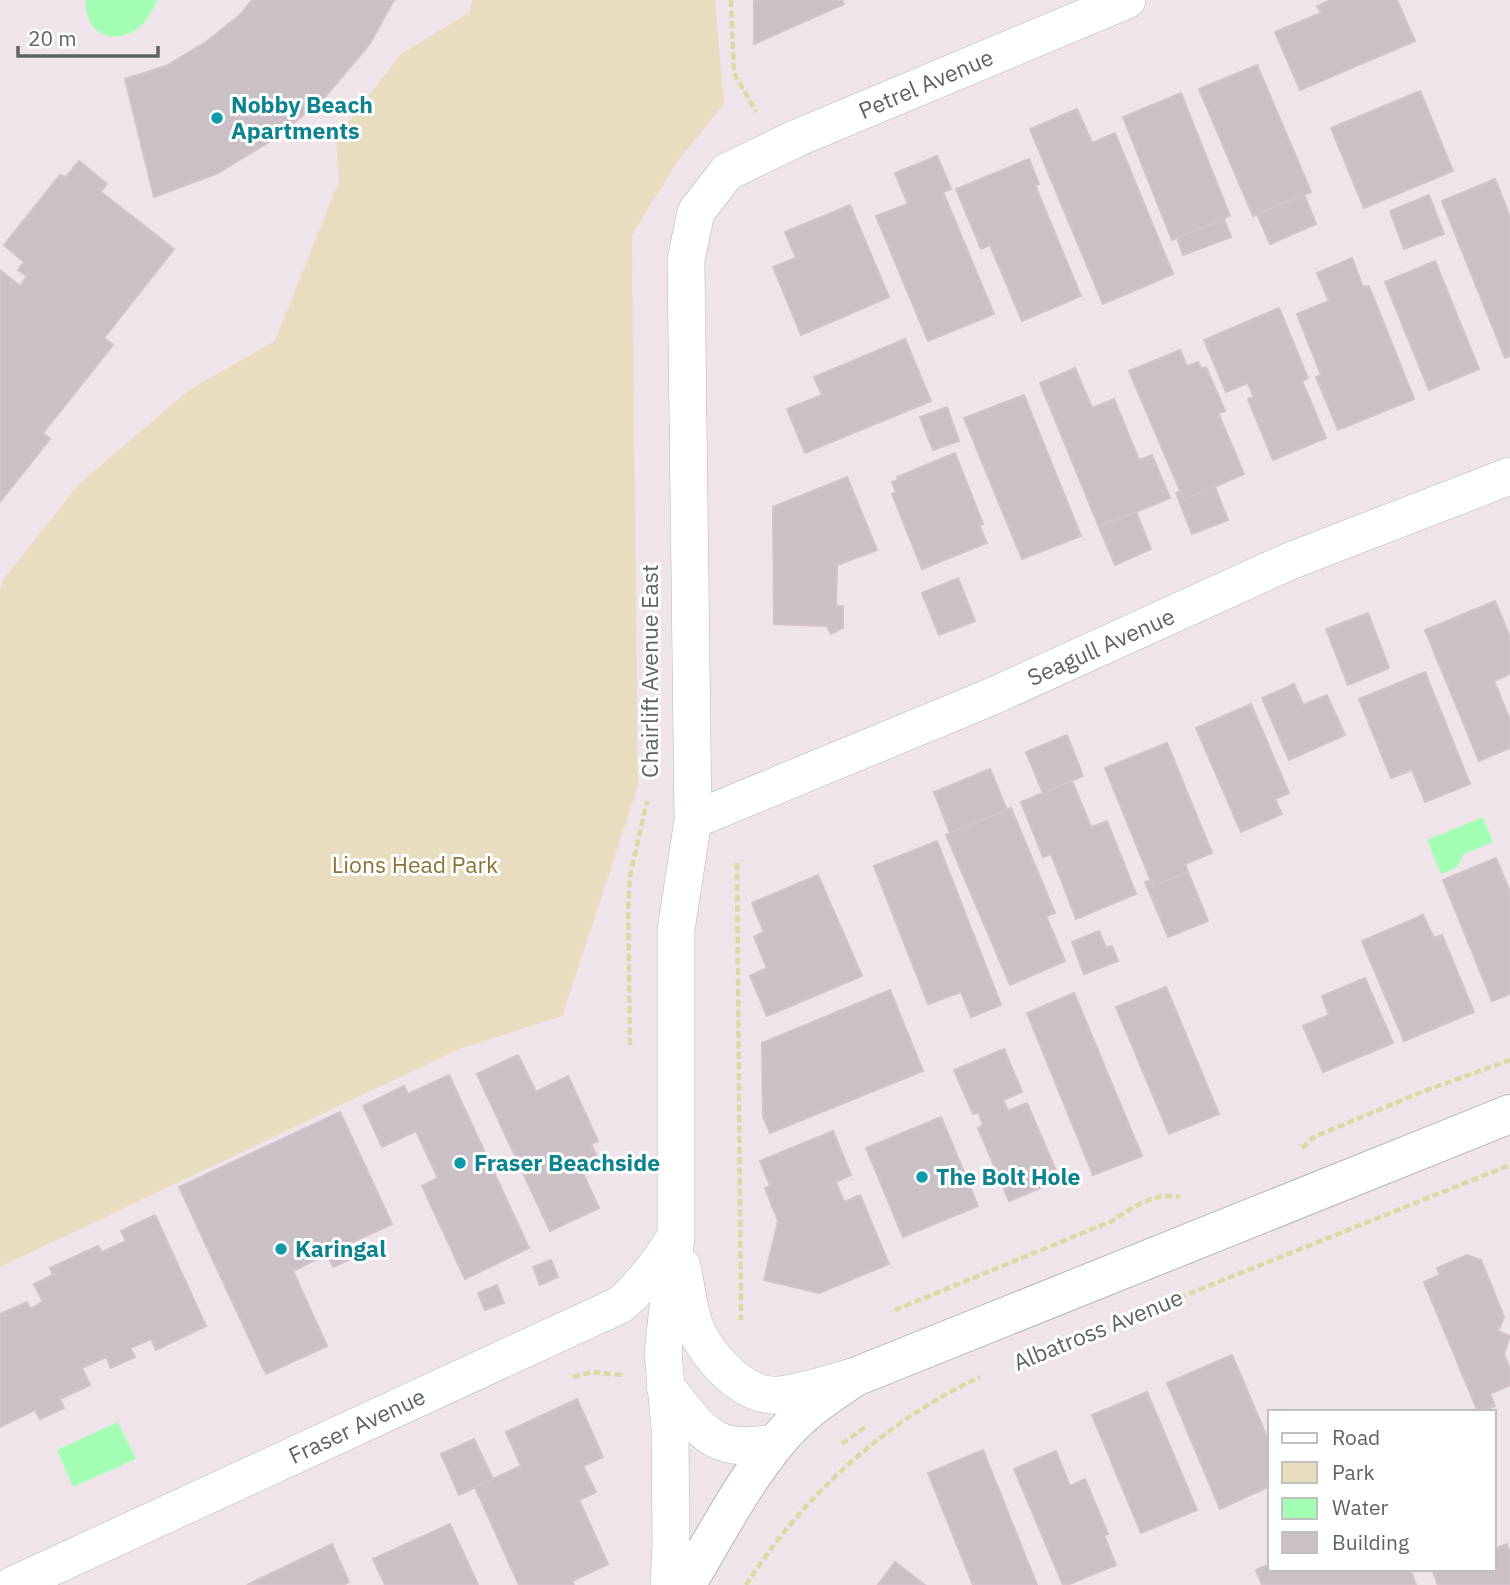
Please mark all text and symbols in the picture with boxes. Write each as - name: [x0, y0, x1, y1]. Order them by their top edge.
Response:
- scale bar: [18, 14, 158, 58]
- text: 20 m: [28, 24, 77, 52]
- street label: Petrel Avenue: [854, 41, 998, 125]
- place label: Nobby Beach Apartments: [231, 89, 373, 145]
- marker: Nobby Beach Apartments: [209, 110, 225, 126]
- street label: Chairlift Avenue East: [634, 564, 664, 778]
- street label: Seagull Avenue: [1022, 600, 1179, 692]
- park label: Lions Head Park: [332, 849, 498, 879]
- place label: Fraser Beachside: [474, 1147, 660, 1177]
- marker: Fraser Beachside: [452, 1155, 468, 1171]
- place label: The Bolt Hole: [936, 1161, 1080, 1191]
- marker: The Bolt Hole: [914, 1169, 930, 1185]
- place label: Karingal: [295, 1233, 386, 1263]
- marker: Karingal: [273, 1241, 289, 1257]
- street label: Albatross Avenue: [1008, 1281, 1187, 1377]
- street label: Fraser Avenue: [283, 1380, 430, 1470]
- legend: [1268, 1410, 1496, 1571]
- text: Road: [1332, 1423, 1380, 1451]
- text: Park: [1332, 1458, 1375, 1486]
- text: Water: [1332, 1493, 1389, 1521]
- text: Building: [1332, 1528, 1409, 1556]

